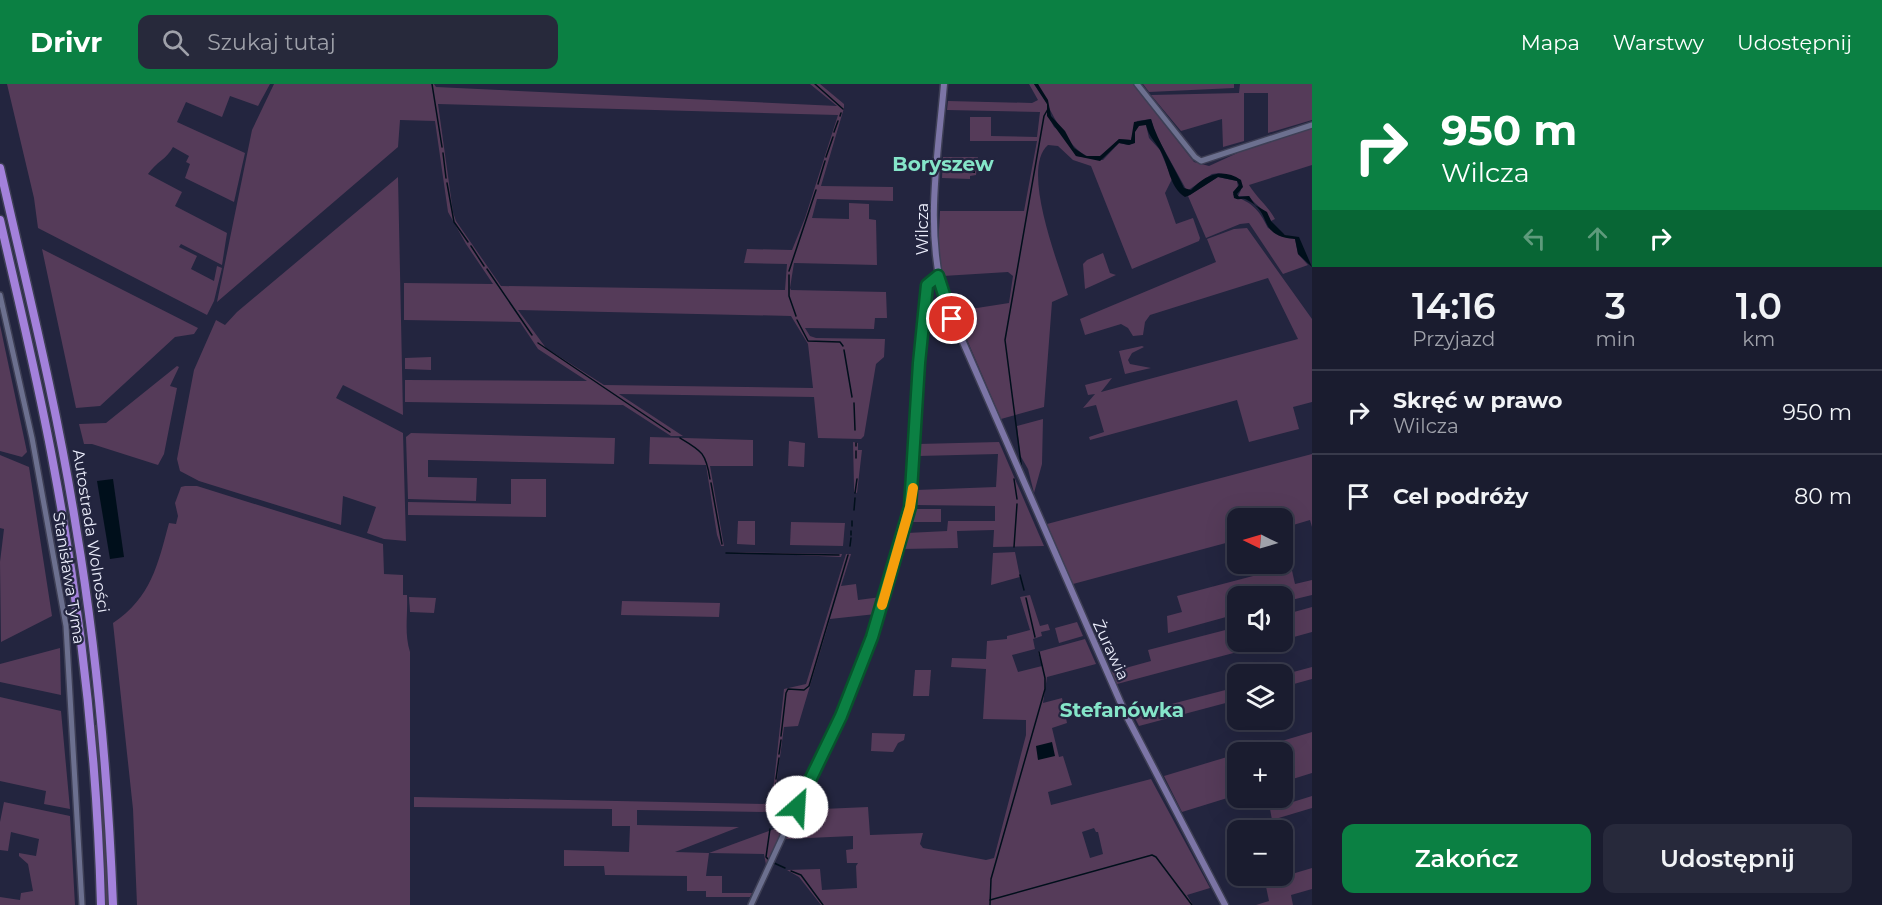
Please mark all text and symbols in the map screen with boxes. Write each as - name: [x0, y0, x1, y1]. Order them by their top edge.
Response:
- search box: [138, 15, 558, 69]
- text: Drivr: [30, 25, 102, 59]
- icon: search: [159, 26, 192, 59]
- text: Szukaj tutaj: [207, 29, 336, 56]
- text: Mapa: [1521, 30, 1580, 55]
- text: Warstwy: [1613, 30, 1704, 55]
- text: Udostępnij: [1737, 30, 1852, 55]
- text: 950 m: [1441, 104, 1577, 156]
- icon: right: [1342, 108, 1420, 186]
- district label: Boryszew: [892, 152, 994, 176]
- text: Wilcza: [1441, 156, 1530, 189]
- street label: Wilcza: [913, 203, 932, 255]
- icon: left: [1518, 222, 1551, 255]
- icon: ahead: [1581, 222, 1614, 255]
- icon: right: [1644, 222, 1677, 255]
- text: 14:16: [1412, 284, 1496, 328]
- text: 3: [1605, 284, 1626, 328]
- text: 1.0: [1736, 284, 1782, 328]
- pin: [926, 293, 977, 344]
- icon: arrive: [935, 302, 968, 335]
- text: Przyjazd: [1412, 327, 1495, 351]
- text: min: [1596, 327, 1636, 351]
- text: km: [1742, 327, 1775, 351]
- text: Skręć w prawo: [1393, 387, 1562, 414]
- icon: right: [1342, 396, 1375, 429]
- text: 950 m: [1782, 399, 1852, 426]
- text: Wilcza: [1393, 414, 1459, 438]
- street label: Autostrada Wolności: [69, 448, 113, 614]
- icon: arrive: [1342, 480, 1375, 513]
- text: Cel podróży: [1393, 483, 1529, 510]
- text: 80 m: [1794, 483, 1852, 510]
- north arrow: [1227, 508, 1293, 574]
- map controls: [1227, 508, 1293, 886]
- street label: Stanisława Tyma: [49, 510, 89, 646]
- button: sound: [1227, 586, 1293, 652]
- street label: Żurawia: [1089, 617, 1133, 683]
- button: layers: [1227, 664, 1293, 730]
- district label: Stefanówka: [1060, 698, 1184, 722]
- button: +: [1227, 742, 1293, 808]
- position arrow: [765, 775, 829, 839]
- button: −: [1227, 820, 1293, 886]
- button: Zakończ: [1342, 824, 1591, 893]
- button: Udostępnij: [1603, 824, 1852, 893]

